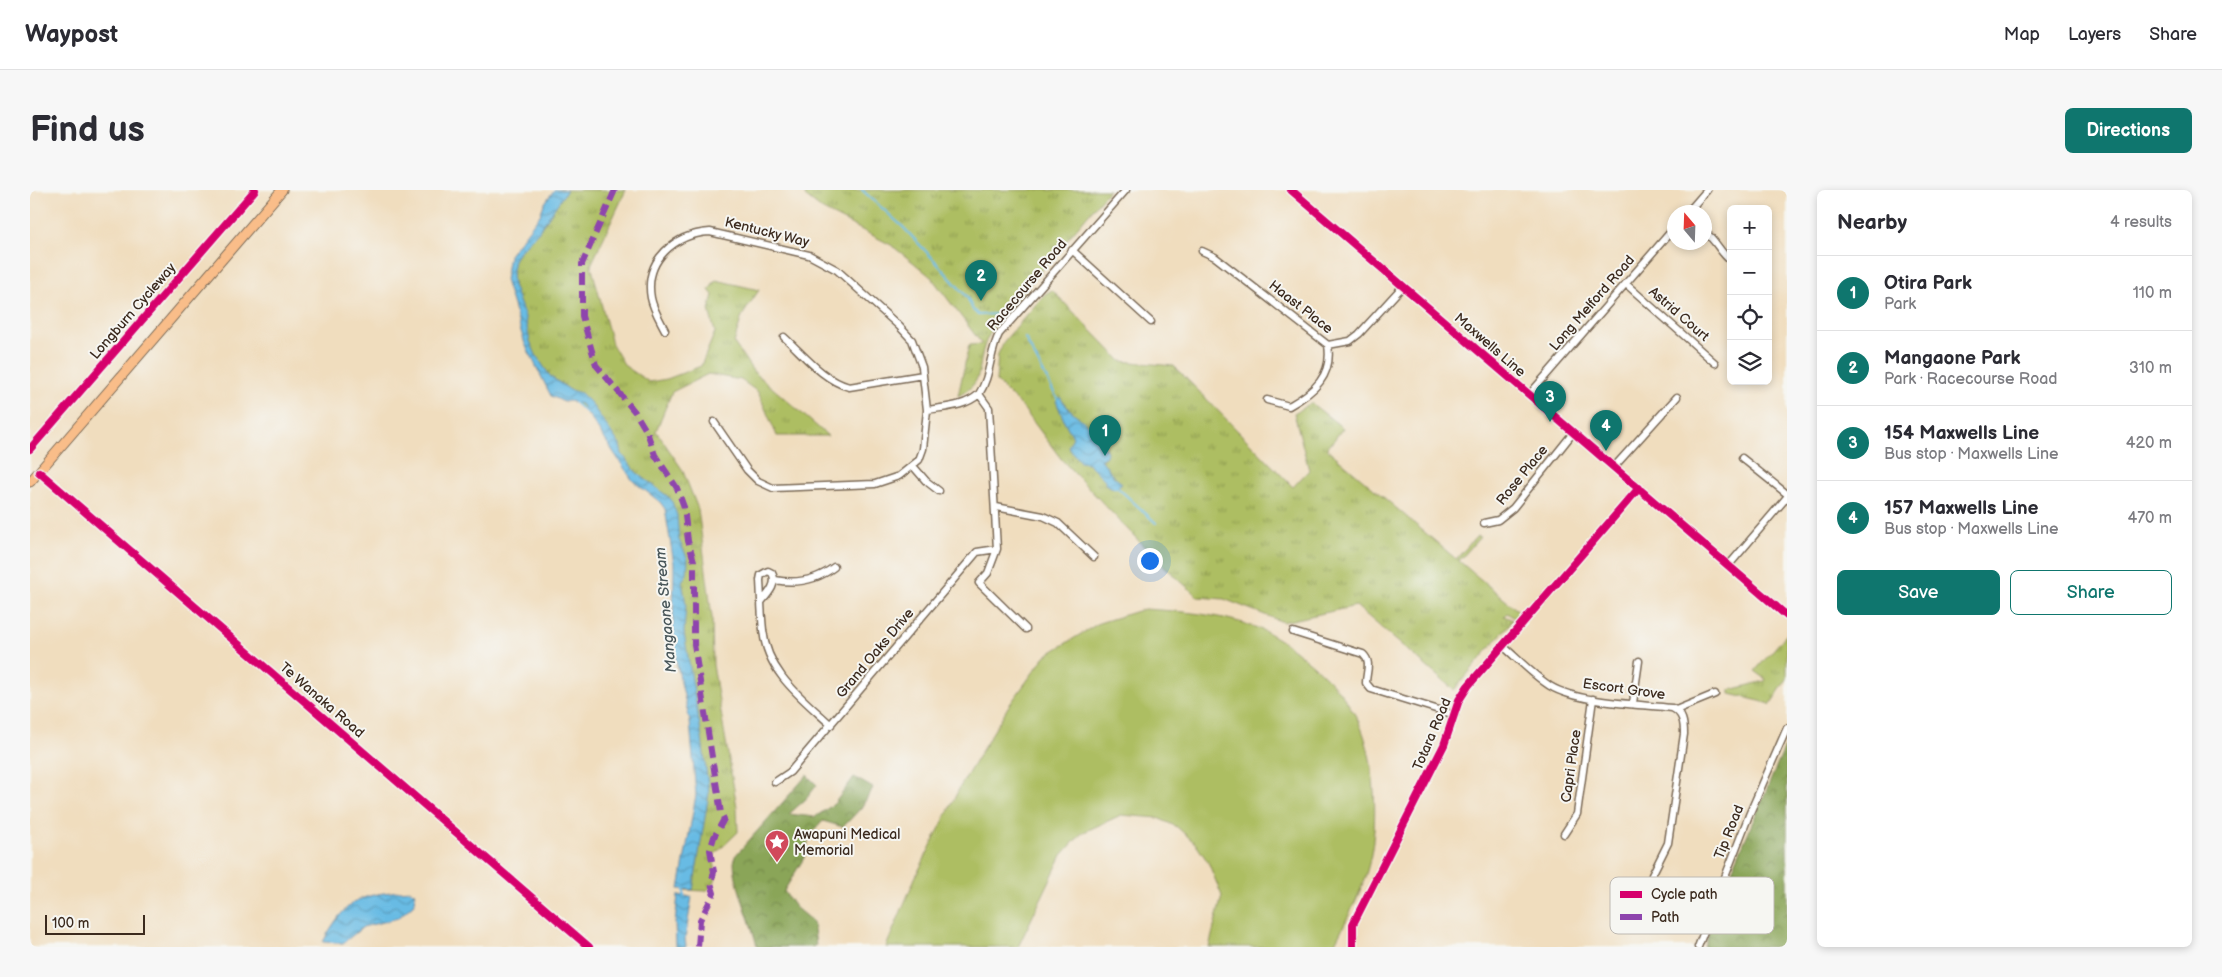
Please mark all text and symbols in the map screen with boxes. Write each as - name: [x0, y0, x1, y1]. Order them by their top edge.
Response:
- text: Waypost: [25, 20, 118, 49]
- text: Map: [2004, 24, 2040, 45]
- text: Layers: [2068, 24, 2121, 45]
- text: Share: [2149, 24, 2197, 45]
- button: Directions: [2065, 108, 2192, 153]
- text: Find us: [30, 109, 145, 152]
- north arrow: [1667, 205, 1712, 250]
- map controls: [1727, 205, 1772, 385]
- button: +: [1727, 205, 1772, 250]
- text: Nearby: [1837, 210, 1907, 235]
- street label: Kentucky Way: [723, 213, 812, 251]
- text: 4 results: [2110, 213, 2172, 232]
- street label: Racecourse Road: [984, 236, 1070, 334]
- button: −: [1727, 250, 1772, 295]
- street label: Long Melford Road: [1546, 252, 1638, 354]
- street label: Longburn Cycleway: [87, 259, 180, 363]
- pin: 2: [965, 260, 997, 301]
- text: Otira Park: [1884, 272, 1972, 295]
- street label: Haast Place: [1266, 277, 1336, 337]
- street label: Astrid Court: [1645, 283, 1713, 345]
- text: 1: [1850, 284, 1856, 303]
- text: 110 m: [2133, 284, 2172, 303]
- button: locate: [1727, 295, 1772, 340]
- text: Park: [1884, 295, 1916, 314]
- street label: Maxwells Line: [1451, 310, 1529, 380]
- button: layers: [1727, 340, 1772, 385]
- text: Mangaone Park: [1884, 347, 2021, 370]
- text: 2: [1848, 359, 1858, 378]
- text: 310 m: [2129, 359, 2172, 378]
- text: Park · Racecourse Road: [1884, 370, 2058, 389]
- pin: 3: [1534, 381, 1566, 422]
- pin: 4: [1590, 410, 1622, 451]
- pin: 1: [1089, 415, 1121, 456]
- text: 154 Maxwells Line: [1884, 422, 2039, 445]
- text: 3: [1848, 434, 1858, 453]
- text: 420 m: [2126, 434, 2172, 453]
- street label: Rose Place: [1493, 442, 1551, 508]
- text: Bus stop · Maxwells Line: [1884, 445, 2059, 464]
- text: 157 Maxwells Line: [1884, 497, 2039, 520]
- text: 4: [1848, 509, 1858, 528]
- text: 470 m: [2127, 509, 2172, 528]
- text: Bus stop · Maxwells Line: [1884, 520, 2059, 539]
- water label: Mangaone Stream: [651, 547, 681, 673]
- your location: [1137, 548, 1163, 574]
- button: Save: [1837, 570, 2000, 615]
- button: Share: [2010, 570, 2172, 615]
- street label: Grand Oaks Drive: [833, 605, 917, 701]
- street label: Te Wanaka Road: [276, 659, 368, 741]
- street label: Escort Grove: [1582, 675, 1666, 703]
- street label: Totara Road: [1409, 695, 1455, 773]
- street label: Capri Place: [1557, 728, 1585, 804]
- street label: Tip Road: [1710, 802, 1748, 862]
- place label: Awapuni Medical Memorial: [794, 826, 900, 859]
- place icon: Awapuni Medical Memorial: [764, 829, 790, 863]
- legend: [1610, 877, 1774, 934]
- text: Cycle path: [1651, 886, 1718, 903]
- text: Path: [1651, 909, 1679, 926]
- scale bar: [45, 912, 145, 935]
- text: 100 m: [52, 915, 89, 932]

